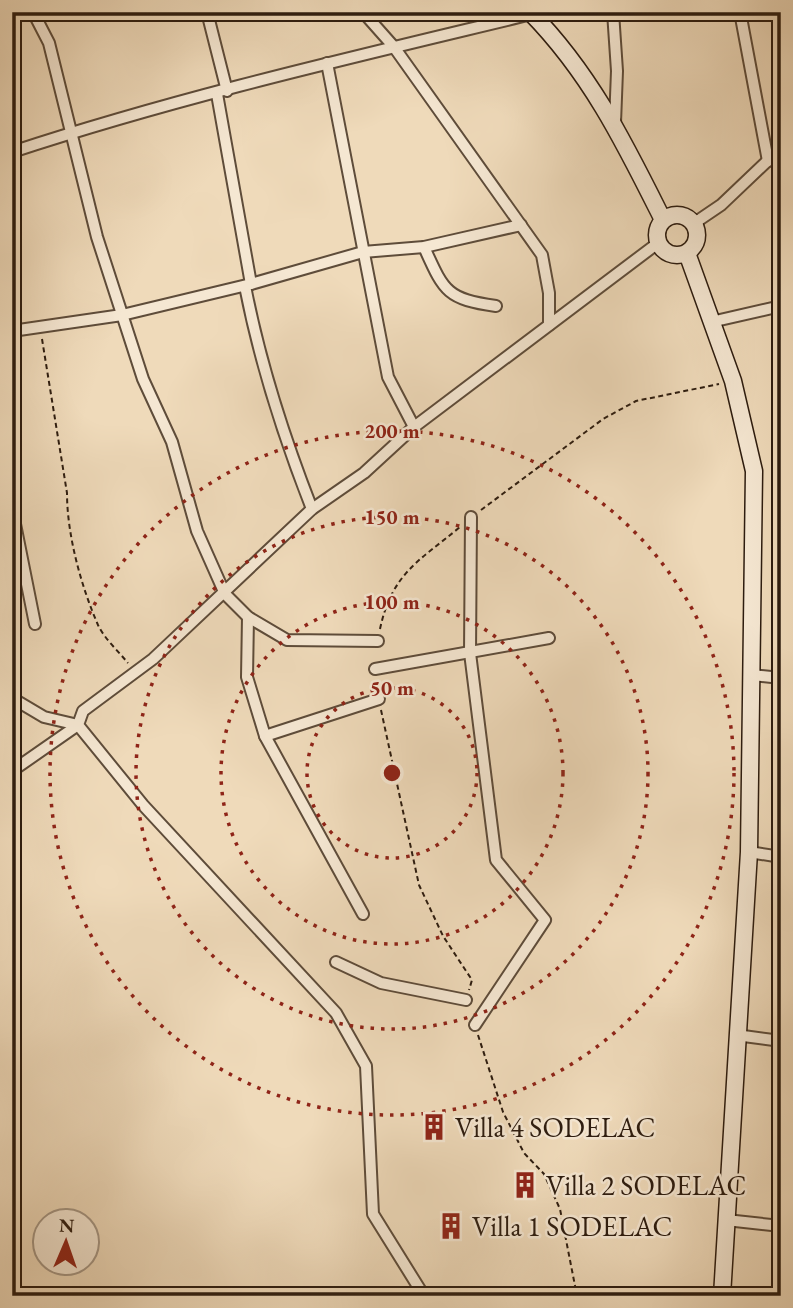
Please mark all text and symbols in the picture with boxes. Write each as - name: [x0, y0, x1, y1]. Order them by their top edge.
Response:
- text: 200 m: [364, 417, 420, 444]
- text: 150 m: [364, 503, 420, 530]
- text: 100 m: [364, 588, 420, 615]
- text: 50 m: [370, 674, 414, 701]
- centre of rings: [380, 761, 404, 785]
- place label: Villa 4 SODELAC: [455, 1109, 655, 1145]
- building icon: Villa 4 SODELAC: [419, 1112, 449, 1142]
- place label: Villa 2 SODELAC: [546, 1167, 746, 1203]
- building icon: Villa 2 SODELAC: [510, 1170, 540, 1200]
- north arrow: [32, 1206, 102, 1276]
- place label: Villa 1 SODELAC: [472, 1208, 672, 1244]
- building icon: Villa 1 SODELAC: [436, 1211, 466, 1241]
- text: N: [58, 1213, 75, 1238]

